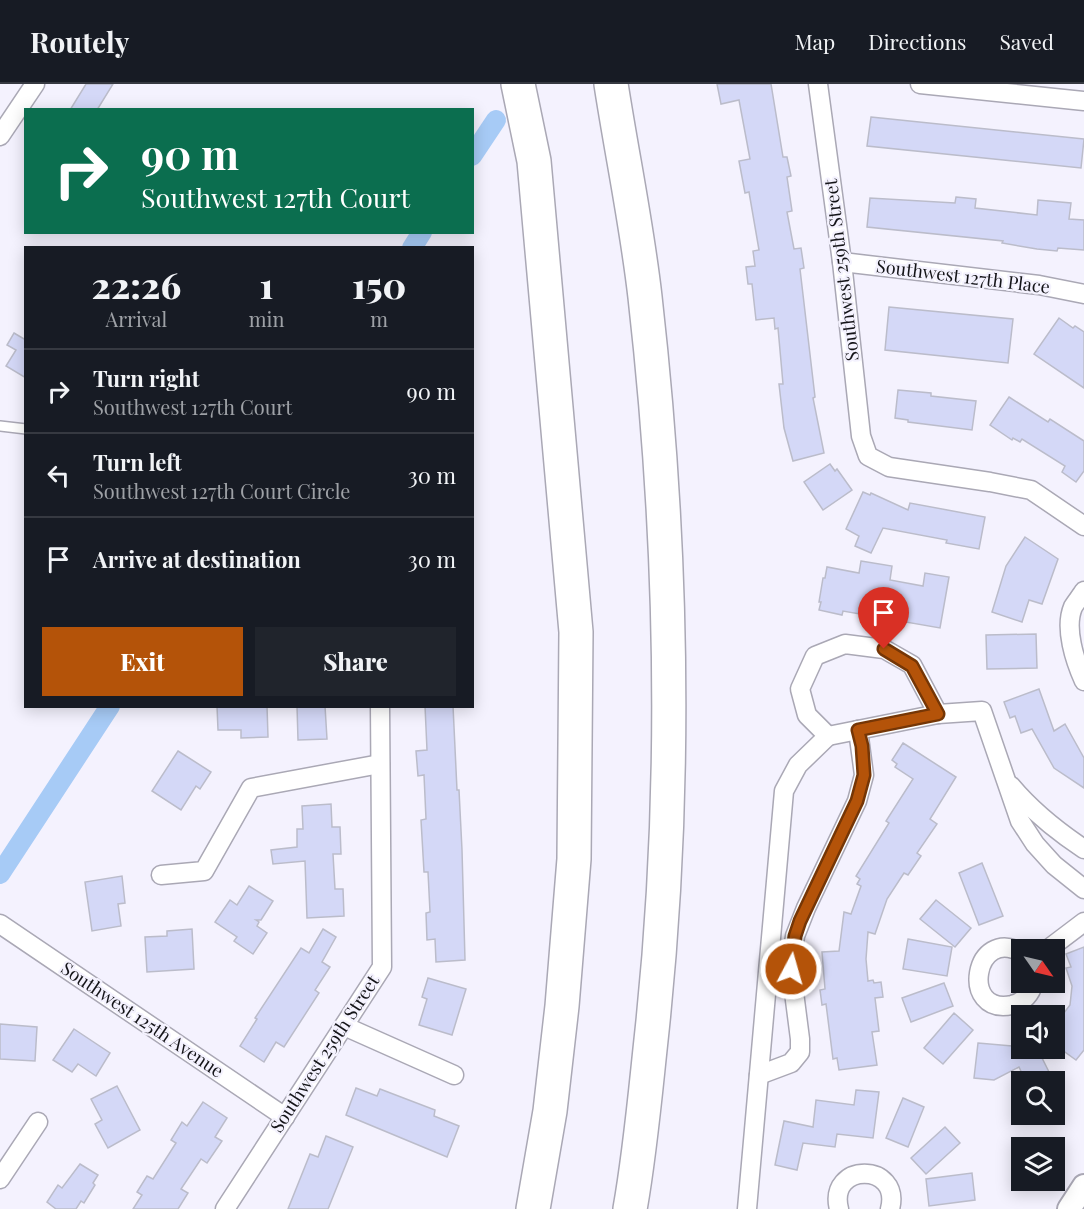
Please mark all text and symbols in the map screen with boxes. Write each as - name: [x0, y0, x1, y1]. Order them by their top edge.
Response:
- text: Routely: [30, 23, 129, 60]
- text: Map: [794, 27, 835, 55]
- text: Directions: [868, 27, 966, 55]
- text: Saved: [999, 27, 1054, 55]
- text: 90 m: [141, 125, 239, 181]
- icon: right: [42, 132, 120, 210]
- street label: Southwest 259th Street: [818, 177, 864, 363]
- text: Southwest 127th Court: [141, 179, 410, 215]
- street label: Southwest 127th Place: [875, 253, 1051, 299]
- text: 22:26: [92, 260, 181, 308]
- text: 1: [260, 260, 274, 308]
- text: 150: [352, 260, 406, 308]
- text: Arrival: [106, 305, 167, 332]
- text: min: [249, 305, 284, 332]
- text: m: [370, 305, 388, 332]
- text: Turn right: [93, 363, 199, 393]
- icon: right: [42, 375, 75, 408]
- text: 90 m: [407, 376, 456, 406]
- text: Southwest 127th Court: [93, 393, 292, 420]
- text: Turn left: [93, 447, 182, 477]
- icon: left: [42, 459, 75, 492]
- text: 30 m: [408, 460, 456, 490]
- text: Southwest 127th Court Circle: [93, 477, 350, 504]
- icon: arrive: [42, 543, 75, 576]
- text: Arrive at destination: [93, 544, 301, 574]
- text: 30 m: [408, 544, 456, 574]
- pin: [858, 587, 909, 649]
- icon: arrive: [867, 596, 900, 629]
- button: Exit: [42, 627, 243, 696]
- button: Share: [255, 627, 456, 696]
- position arrow: [759, 937, 823, 1001]
- north arrow: [1011, 939, 1065, 993]
- map controls: [1011, 939, 1065, 1191]
- street label: Southwest 125th Avenue: [57, 956, 229, 1083]
- street label: Southwest 259th Street: [264, 970, 384, 1137]
- button: sound: [1011, 1005, 1065, 1059]
- button: search: [1011, 1071, 1065, 1125]
- button: layers: [1011, 1137, 1065, 1191]

